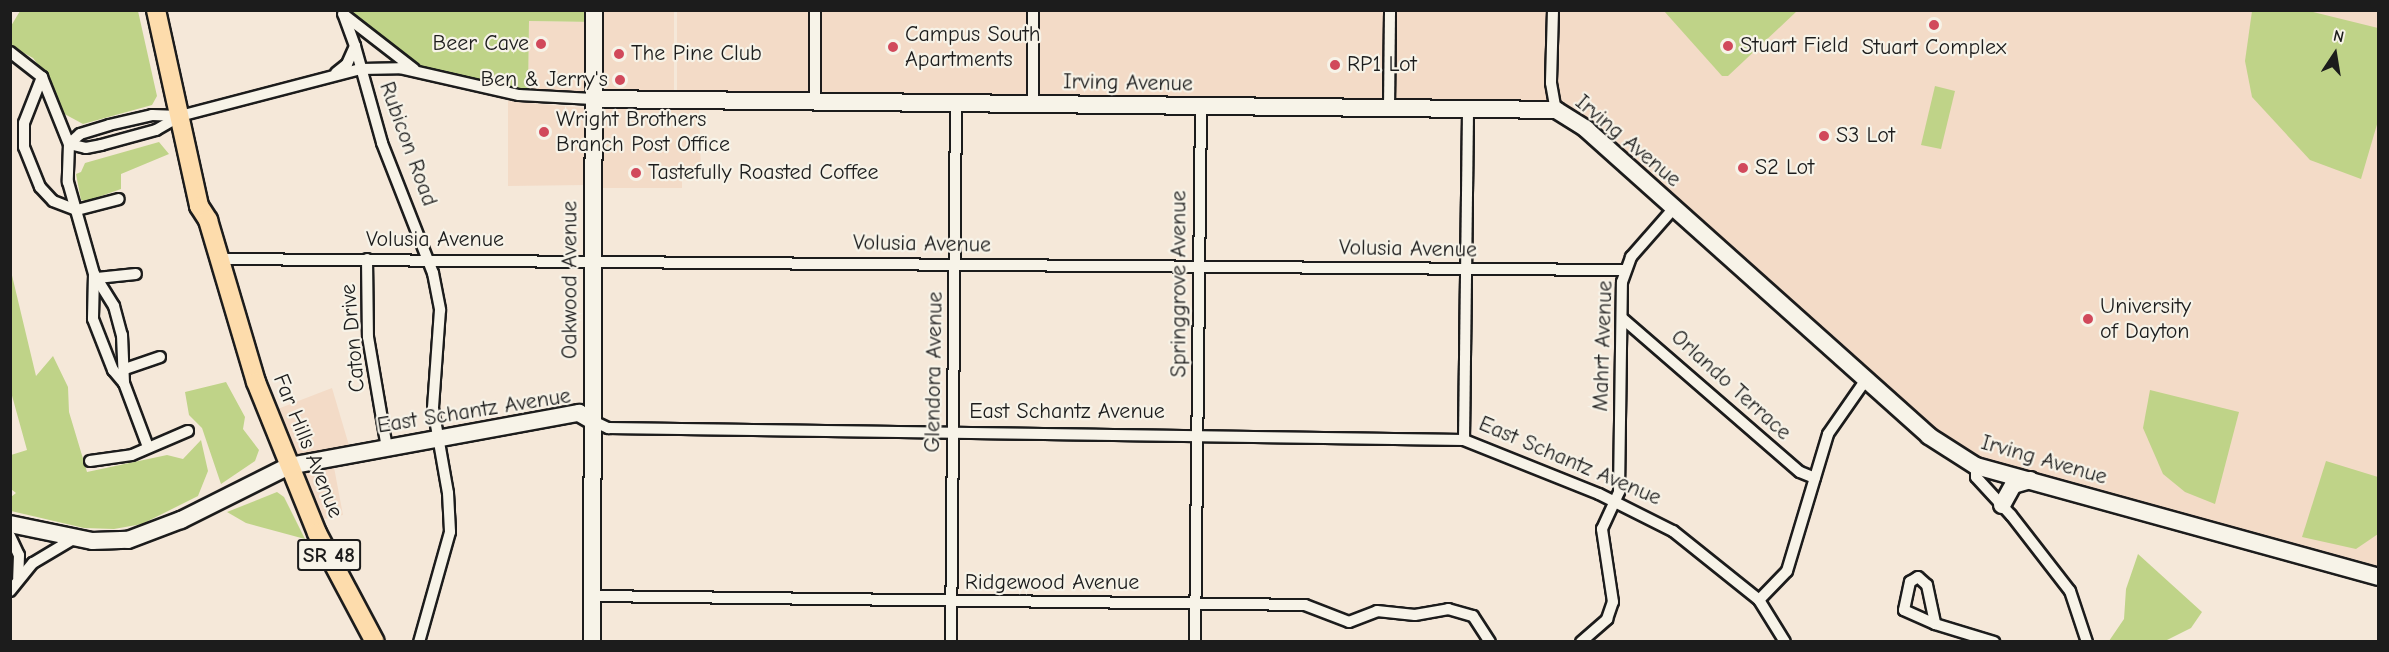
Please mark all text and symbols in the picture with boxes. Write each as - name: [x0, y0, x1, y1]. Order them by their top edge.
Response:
- marker: Stuart Complex: [1927, 18, 1941, 32]
- place label: Campus South Apartments: [905, 21, 1041, 72]
- north arrow: [2305, 24, 2365, 84]
- text: N: [2332, 27, 2346, 46]
- place label: Beer Cave: [433, 31, 529, 57]
- place label: Stuart Field: [1740, 33, 1849, 59]
- place label: Stuart Complex: [1862, 35, 2006, 61]
- marker: Beer Cave: [534, 37, 548, 51]
- marker: Stuart Field: [1721, 39, 1735, 53]
- marker: Campus South Apartments: [886, 40, 900, 54]
- place label: The Pine Club: [631, 41, 762, 67]
- marker: The Pine Club: [612, 47, 626, 61]
- place label: RP1 Lot: [1347, 52, 1417, 78]
- marker: RP1 Lot: [1328, 58, 1342, 72]
- place label: Ben & Jerry's: [480, 67, 608, 93]
- street label: Irving Avenue: [1063, 69, 1193, 97]
- marker: Ben & Jerry's: [613, 73, 627, 87]
- street label: Rubicon Road: [373, 78, 443, 210]
- street label: Irving Avenue: [1570, 89, 1686, 193]
- place label: Wright Brothers Branch Post Office: [556, 106, 730, 158]
- place label: S3 Lot: [1836, 123, 1895, 149]
- marker: Wright Brothers Branch Post Office: [537, 125, 551, 139]
- marker: S3 Lot: [1817, 129, 1831, 143]
- place label: S2 Lot: [1755, 155, 1814, 181]
- place label: Tastefully Roasted Coffee: [648, 160, 878, 186]
- marker: S2 Lot: [1736, 161, 1750, 175]
- marker: Tastefully Roasted Coffee: [629, 166, 643, 180]
- street label: Springgrove Avenue: [1166, 191, 1192, 377]
- street label: Oakwood Avenue: [557, 201, 583, 359]
- street label: Volusia Avenue: [366, 227, 504, 253]
- street label: Volusia Avenue: [853, 230, 991, 258]
- street label: Volusia Avenue: [1339, 235, 1477, 263]
- street label: Mahrt Avenue: [1588, 280, 1618, 412]
- street label: Caton Drive: [335, 283, 371, 393]
- street label: Glendora Avenue: [919, 291, 949, 453]
- place label: University of Dayton: [2100, 293, 2191, 344]
- marker: University of Dayton: [2081, 312, 2095, 326]
- street label: Orlando Terrace: [1665, 324, 1797, 446]
- street label: Far Hills Avenue: [267, 370, 349, 522]
- street label: East Schantz Avenue: [375, 383, 573, 439]
- street label: East Schantz Avenue: [969, 399, 1165, 425]
- street label: East Schantz Avenue: [1475, 411, 1665, 511]
- street label: Irving Avenue: [1978, 429, 2110, 491]
- road number: SR 48: [296, 537, 362, 573]
- street label: Ridgewood Avenue: [965, 570, 1139, 596]

